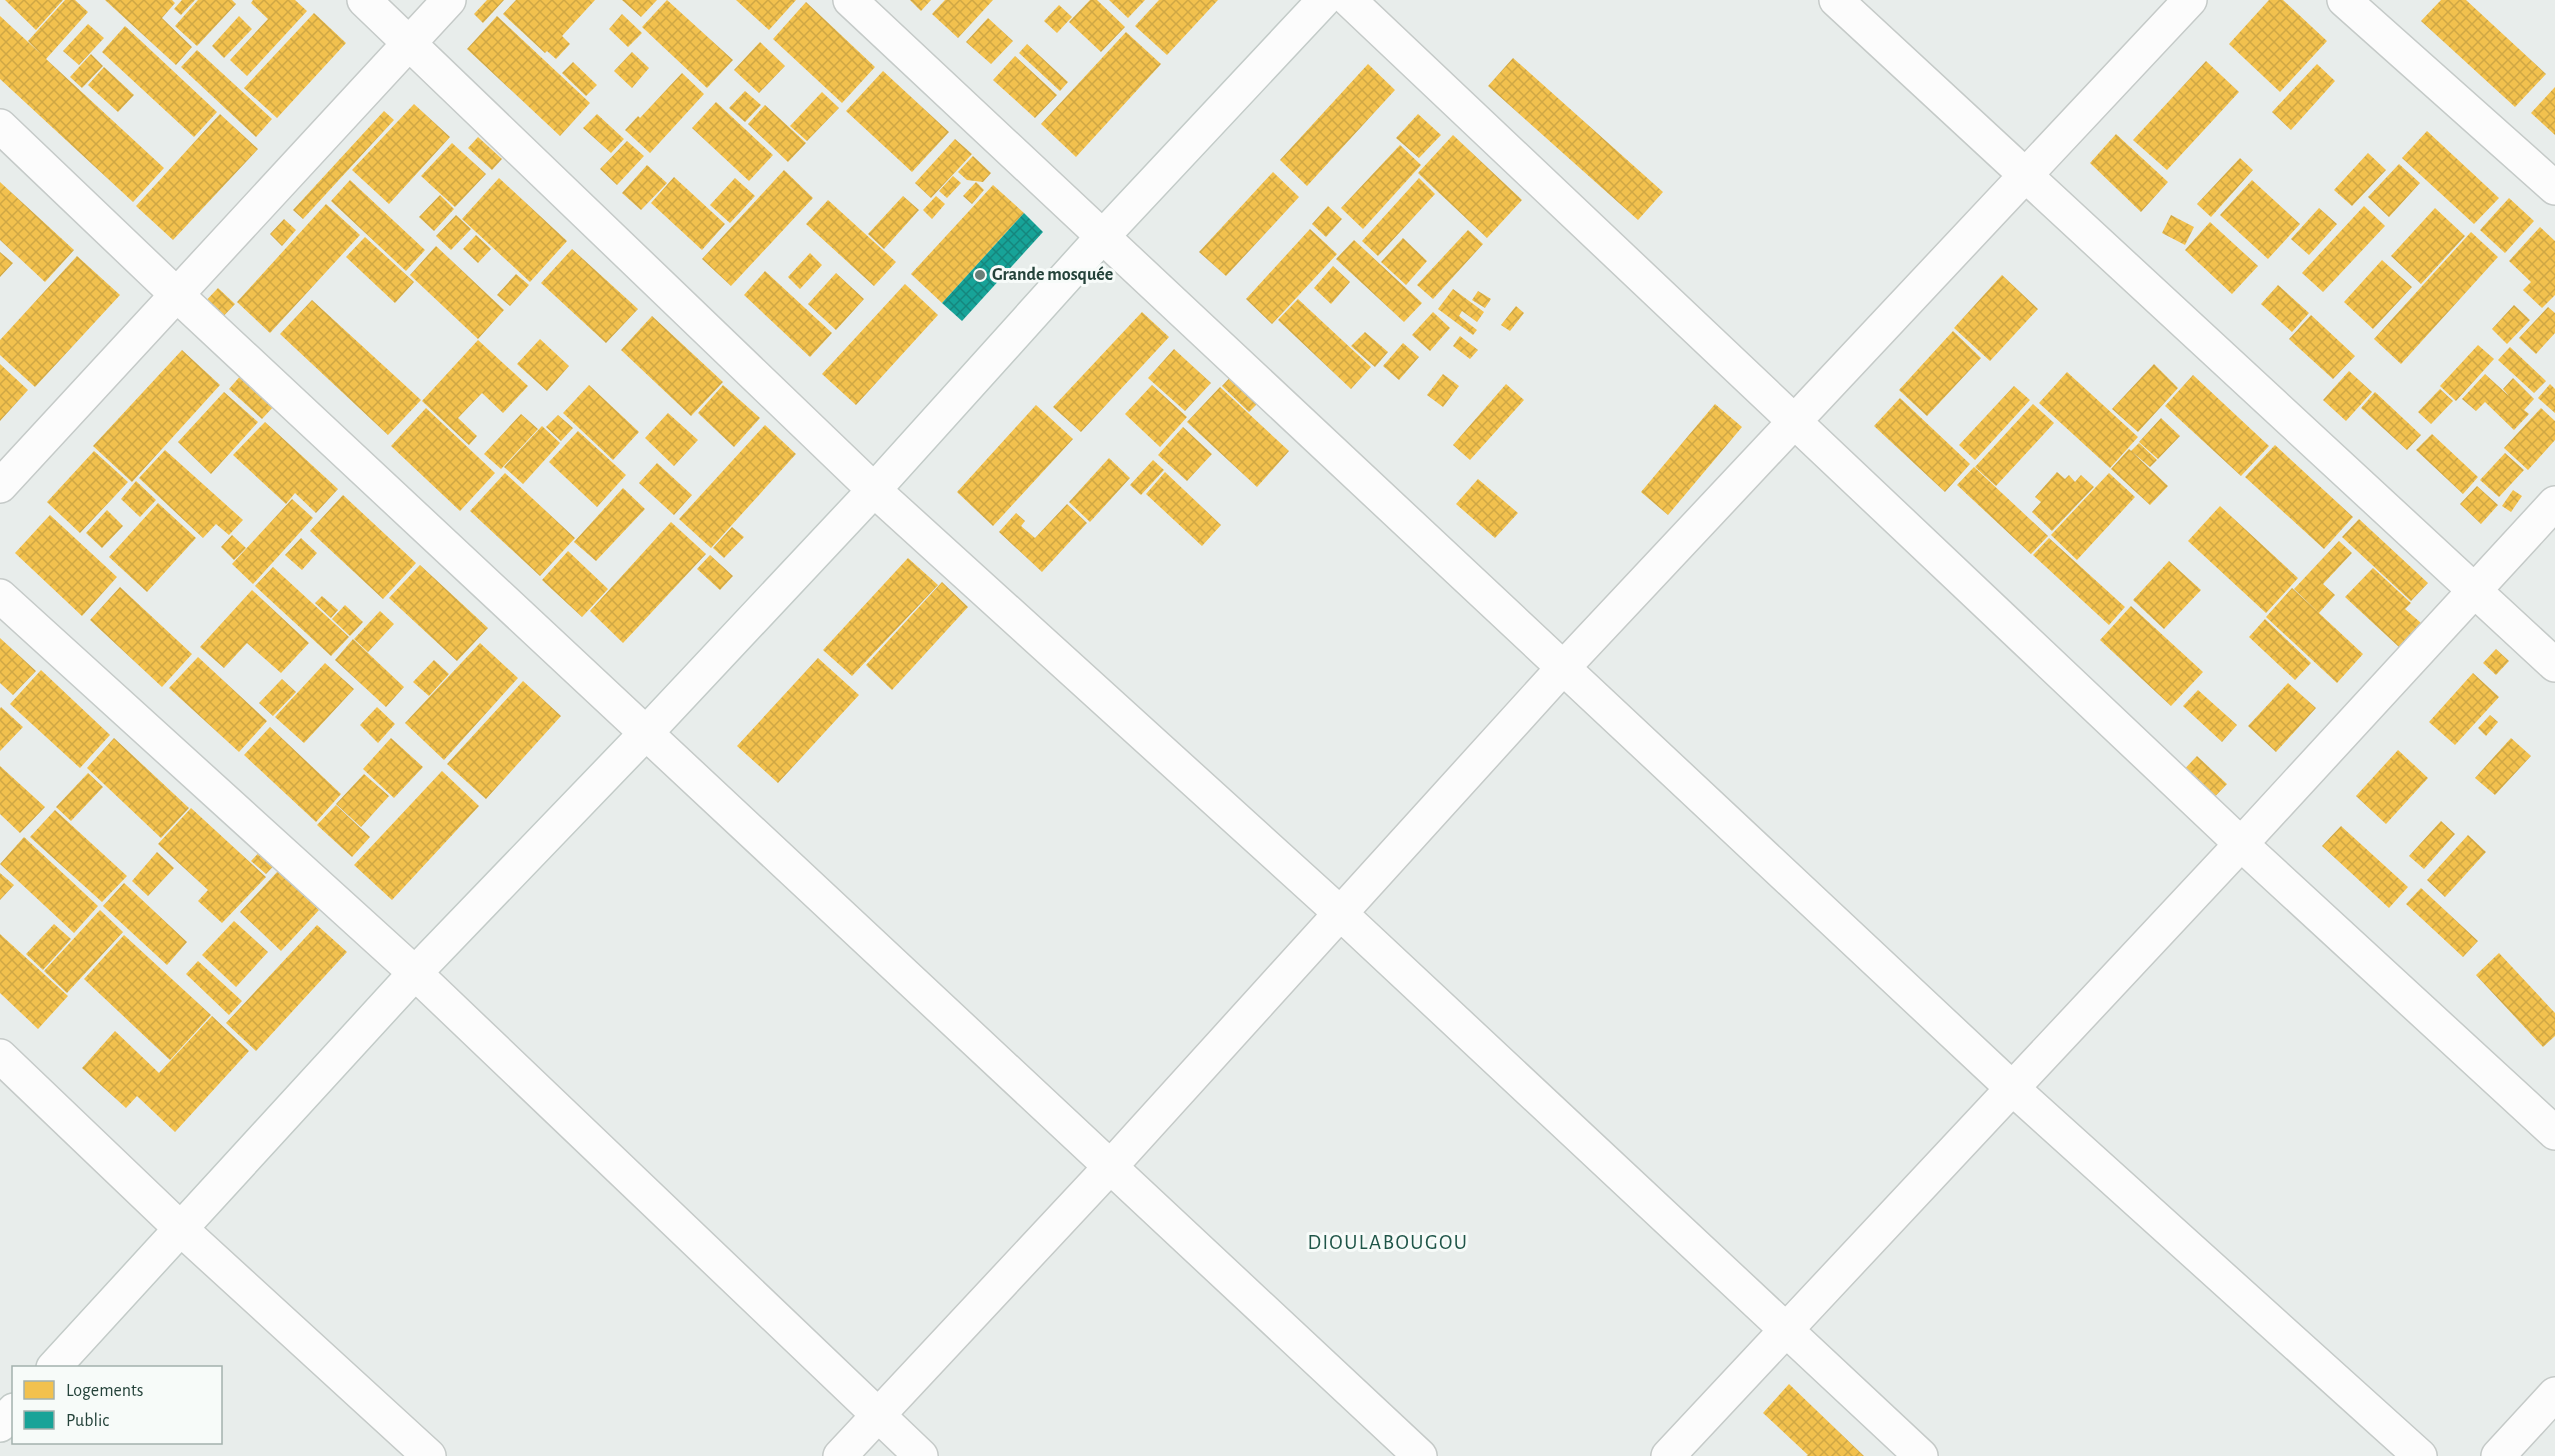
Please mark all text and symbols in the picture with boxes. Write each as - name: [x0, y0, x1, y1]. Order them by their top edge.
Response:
- place label: Grande mosquée: [992, 266, 1113, 284]
- marker: Grande mosquée: [973, 268, 987, 282]
- district label: DIOULABOUGOU: [1307, 1232, 1469, 1253]
- legend: [12, 1366, 222, 1444]
- text: Logements: [66, 1382, 144, 1400]
- text: Public: [66, 1412, 109, 1430]

